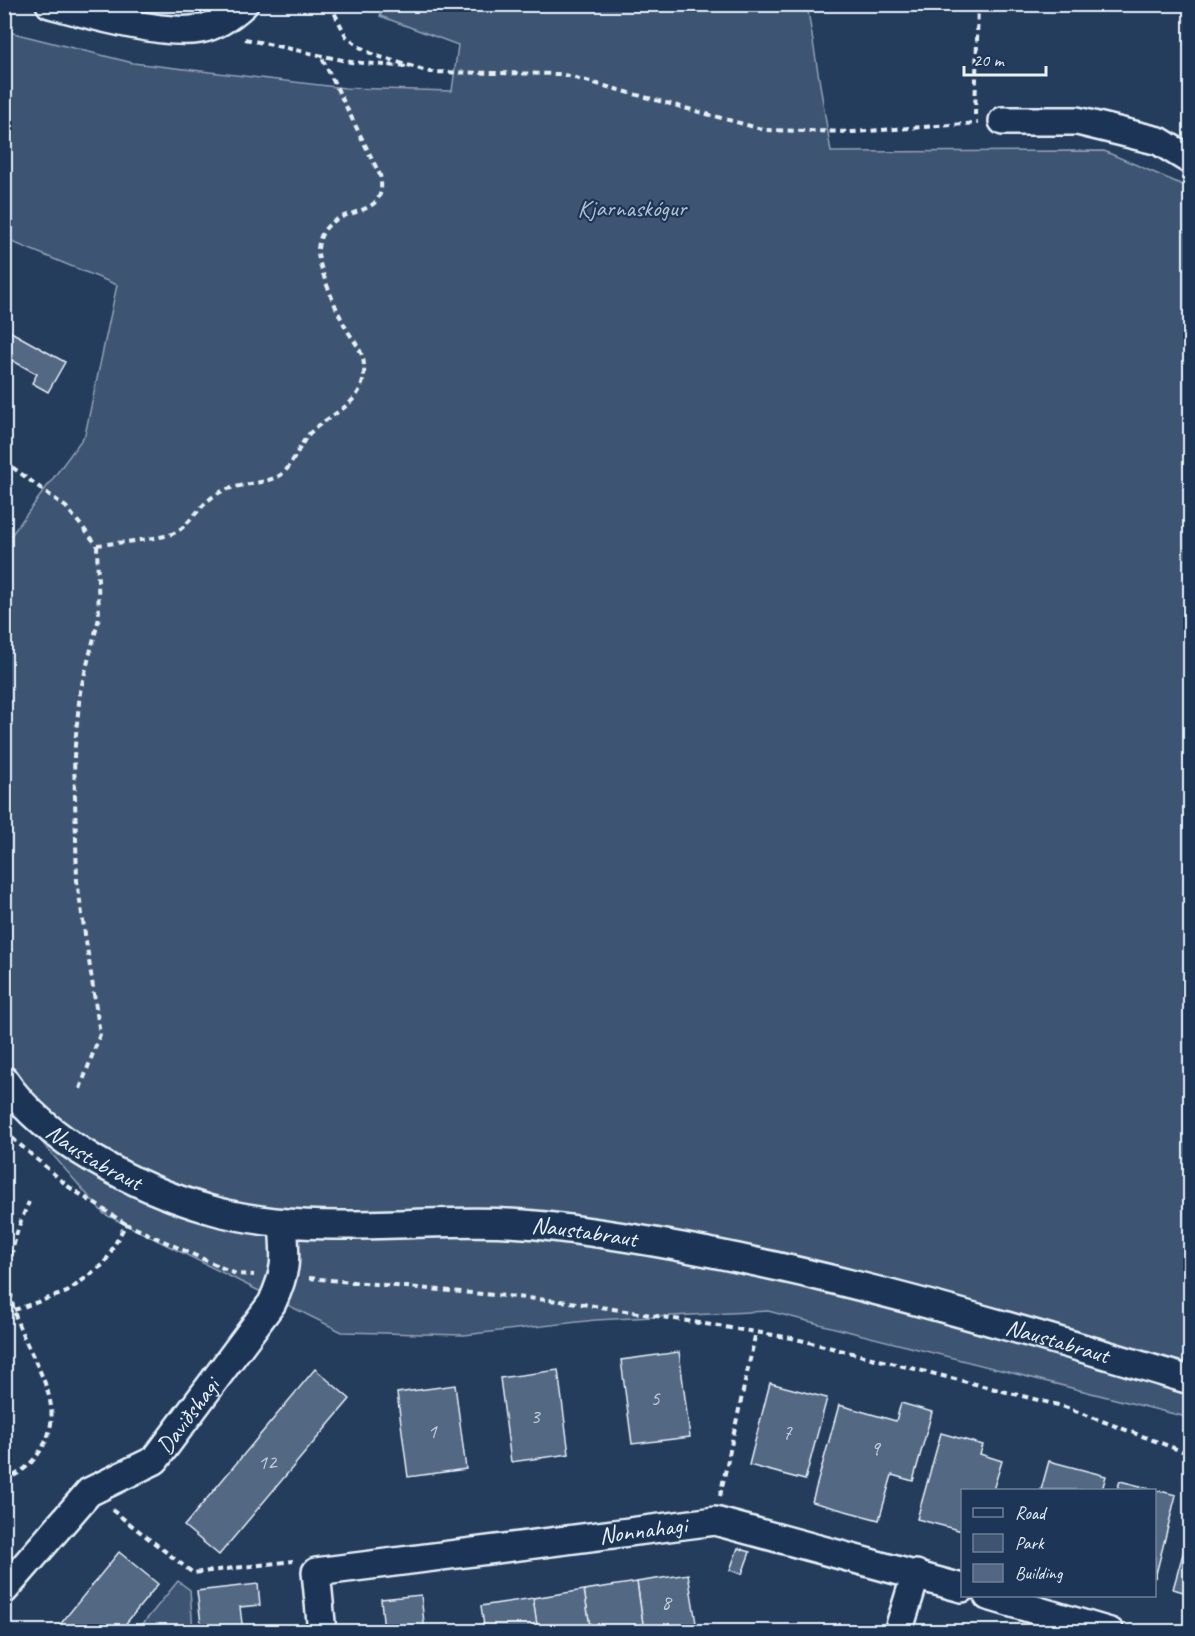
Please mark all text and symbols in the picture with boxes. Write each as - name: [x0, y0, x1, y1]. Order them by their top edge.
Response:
- scale bar: [964, 39, 1046, 77]
- text: 20 m: [973, 49, 1006, 71]
- park label: Kjarnaskógur: [578, 193, 689, 223]
- street label: Naustabraut: [40, 1117, 148, 1198]
- street label: Naustabraut: [530, 1210, 641, 1254]
- street label: Naustabraut: [1002, 1312, 1115, 1371]
- street label: Daviðshagi: [150, 1370, 227, 1460]
- house number: 5: [650, 1385, 661, 1411]
- house number: 3: [530, 1403, 541, 1429]
- house number: 1: [427, 1418, 438, 1444]
- house number: 7: [782, 1419, 793, 1445]
- house number: 9: [870, 1435, 881, 1461]
- house number: 12: [258, 1449, 278, 1475]
- legend: [961, 1489, 1156, 1597]
- text: Road: [1015, 1502, 1048, 1524]
- street label: Nonnahagi: [597, 1509, 691, 1551]
- text: Park: [1015, 1532, 1045, 1554]
- text: Building: [1015, 1562, 1064, 1584]
- house number: 8: [661, 1589, 673, 1615]

